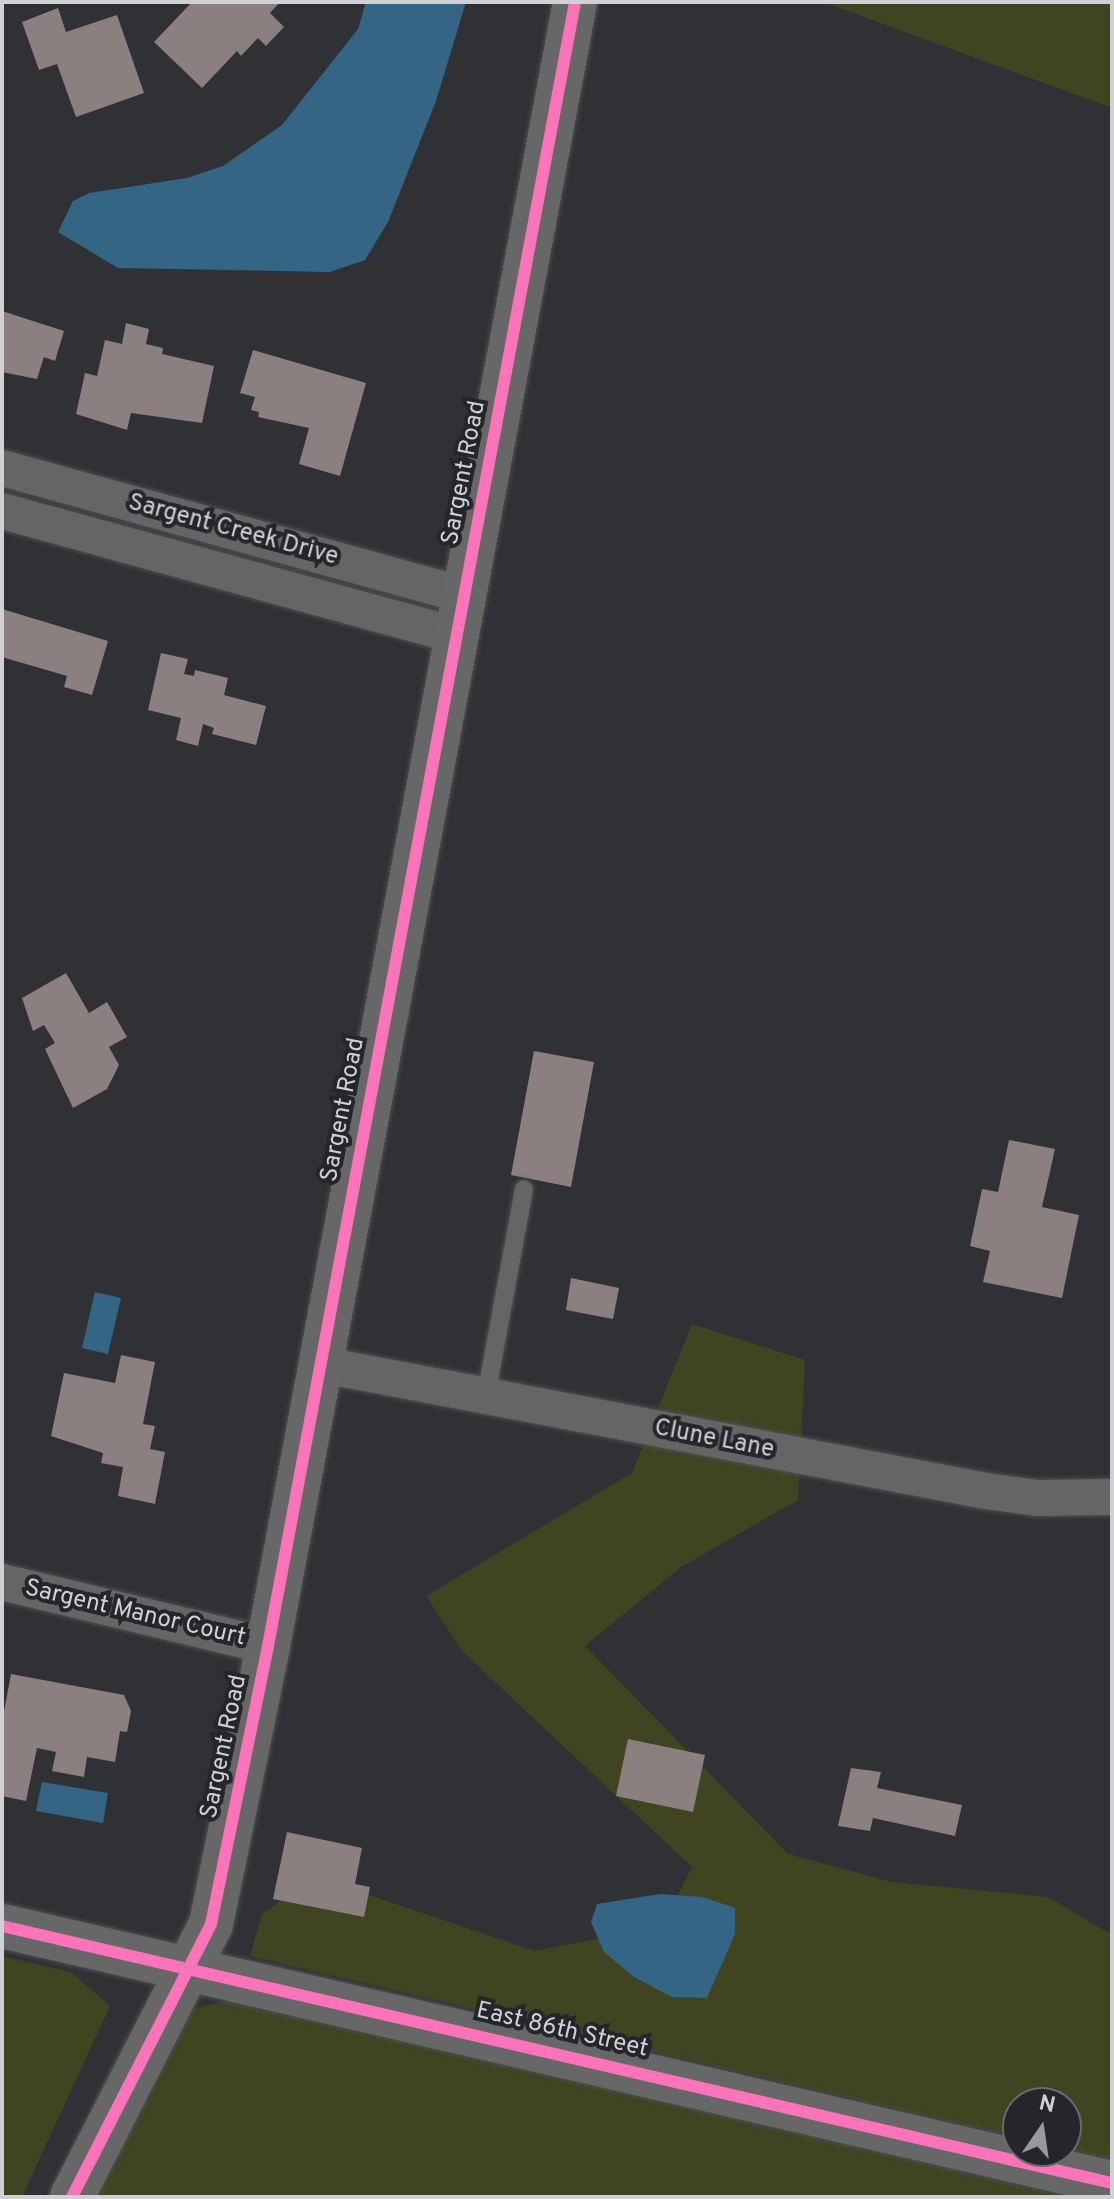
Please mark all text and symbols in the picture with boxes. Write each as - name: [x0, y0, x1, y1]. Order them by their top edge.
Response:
- street label: Sargent Road: [437, 399, 493, 547]
- street label: Sargent Creek Drive: [125, 489, 341, 573]
- street label: Sargent Road: [316, 1036, 372, 1184]
- street label: Clune Lane: [652, 1414, 776, 1466]
- street label: Sargent Manor Court: [22, 1575, 248, 1653]
- street label: Sargent Road: [196, 1673, 254, 1821]
- street label: East 86th Street: [473, 1997, 651, 2065]
- north arrow: [1002, 2087, 1082, 2167]
- text: N: [1036, 2090, 1058, 2120]

